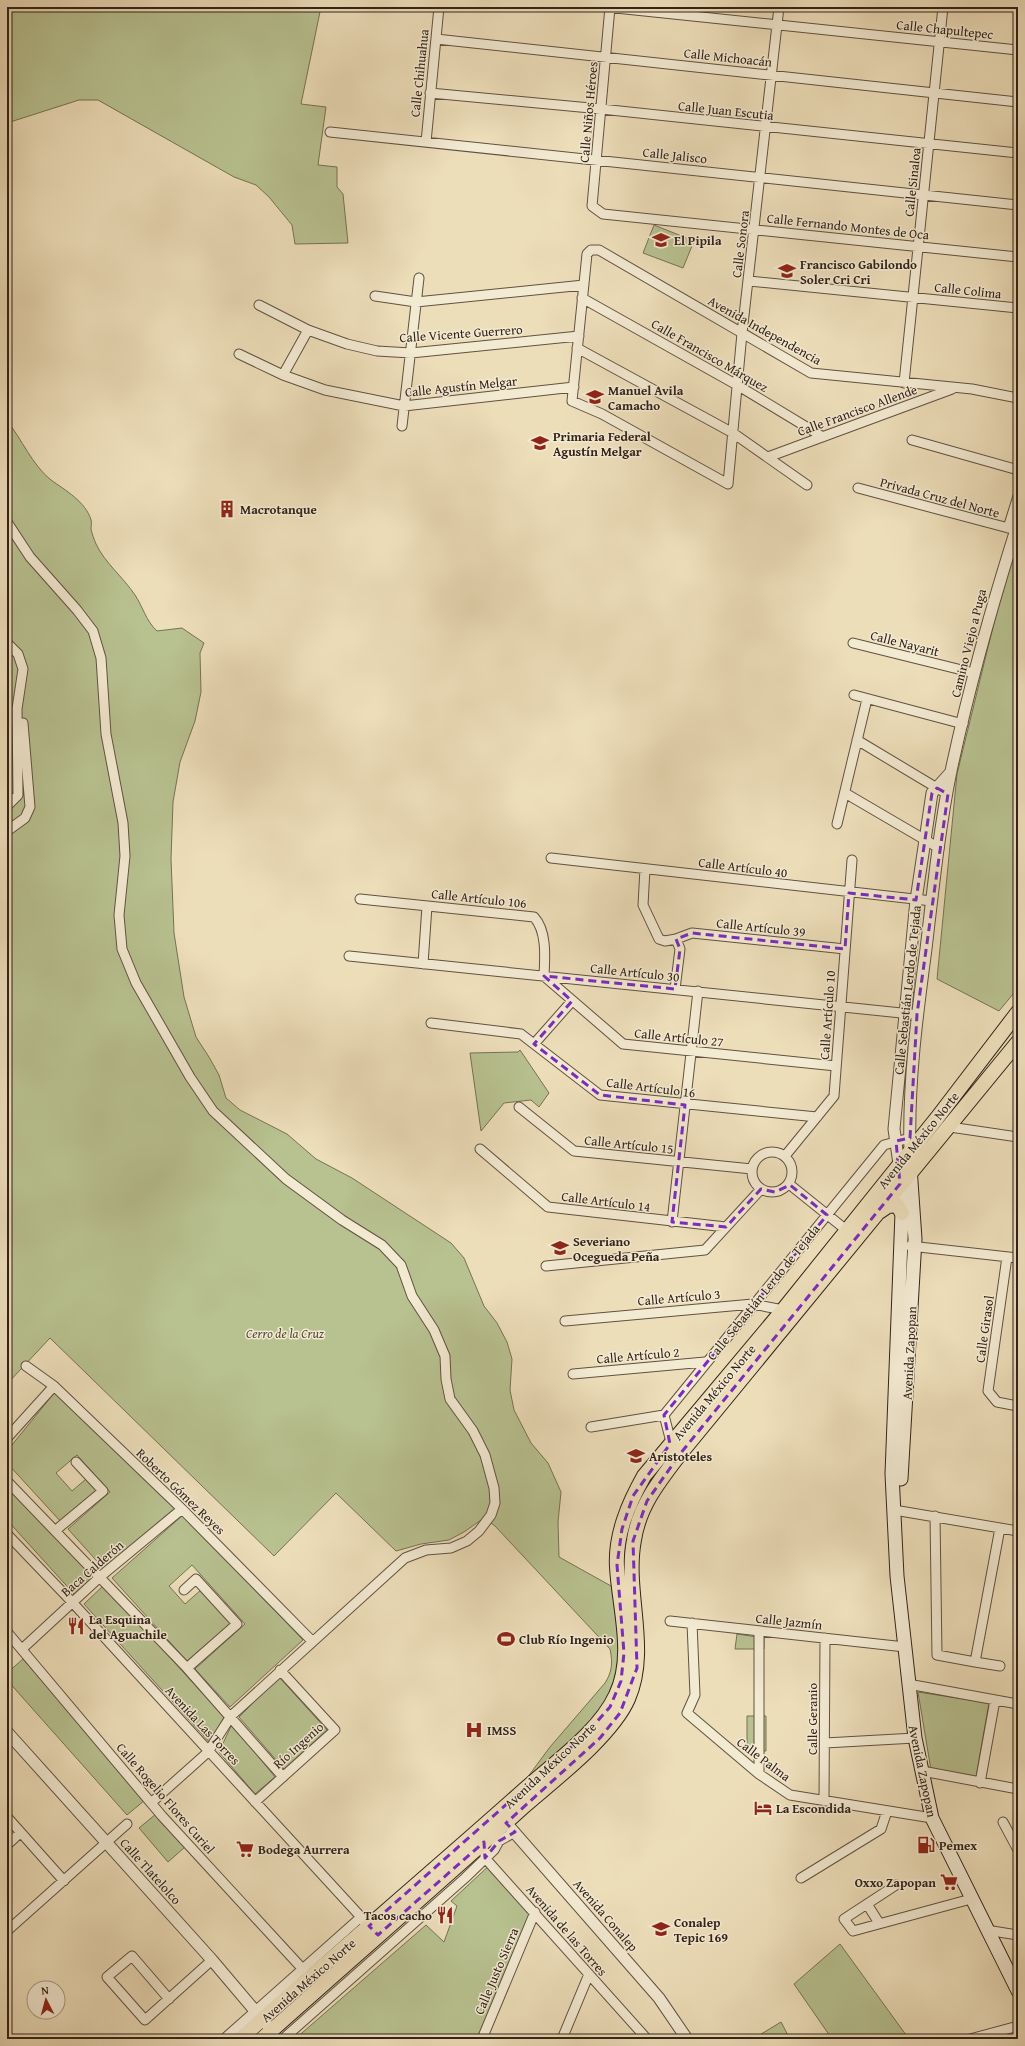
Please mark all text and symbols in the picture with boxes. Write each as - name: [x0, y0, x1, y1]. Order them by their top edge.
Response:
- street label: Calle Chapultepec: [896, 15, 995, 44]
- street label: Calle Chihuahua: [405, 27, 434, 118]
- street label: Calle Michoacán: [683, 43, 774, 72]
- street label: Calle Niños Héroes: [575, 61, 602, 163]
- street label: Calle Juan Escutia: [677, 96, 775, 125]
- street label: Calle Jalisco: [642, 143, 708, 168]
- street label: Calle Sinaloa: [899, 146, 926, 218]
- street label: Calle Sonora: [727, 208, 754, 279]
- street label: Calle Fernando Montes de Oca: [766, 209, 931, 245]
- school or university icon: El Pipila: [651, 230, 671, 250]
- place label: El Pipila: [674, 231, 722, 250]
- place label: Francisco Gabilondo Soler Cri Cri: [800, 255, 917, 289]
- school or university icon: Francisco Gabilondo Soler Cri Cri: [777, 261, 797, 281]
- street label: Calle Colima: [934, 278, 1003, 304]
- street label: Avenida Independencia: [705, 291, 826, 370]
- street label: Calle Francisco Márquez: [648, 314, 772, 397]
- street label: Calle Vicente Guerrero: [399, 320, 524, 347]
- street label: Calle Agustín Melgar: [404, 371, 519, 402]
- street label: Calle Francisco Allende: [795, 380, 920, 441]
- place label: Manuel Avila Camacho: [608, 381, 684, 415]
- school or university icon: Manuel Avila Camacho: [585, 387, 605, 407]
- place label: Primaria Federal Agustín Melgar: [553, 427, 651, 461]
- school or university icon: Primaria Federal Agustín Melgar: [530, 433, 550, 453]
- street label: Privada Cruz del Norte: [878, 472, 1002, 523]
- building icon: Macrotanque: [217, 499, 237, 519]
- place label: Macrotanque: [240, 500, 317, 519]
- street label: Camino Viejo a Puga: [946, 586, 991, 699]
- street label: Calle Nayarit: [869, 626, 942, 661]
- street label: Calle Artículo 40: [697, 853, 788, 882]
- street label: Calle Artículo 106: [430, 884, 528, 913]
- street label: Calle Sebastián Lerdo de Tejada: [889, 904, 926, 1076]
- street label: Calle Artículo 39: [715, 913, 806, 942]
- street label: Calle Artículo 30: [589, 958, 680, 987]
- street label: Calle Artículo 10: [815, 970, 840, 1060]
- street label: Calle Artículo 27: [633, 1023, 724, 1052]
- street label: Calle Artículo 16: [605, 1073, 696, 1102]
- street label: Avenida México Norte: [873, 1088, 963, 1193]
- street label: Calle Artículo 15: [583, 1130, 674, 1159]
- street label: Calle Artículo 14: [560, 1187, 651, 1216]
- street label: Calle Sebastián Lerdo de Tejada: [702, 1220, 825, 1364]
- place label: Severiano Ocegueda Peña: [573, 1232, 660, 1266]
- school or university icon: Severiano Ocegueda Peña: [550, 1238, 570, 1258]
- street label: Calle Artículo 3: [637, 1284, 721, 1311]
- street label: Calle Girasol: [970, 1294, 999, 1364]
- street label: Avenida Zapopan: [898, 1305, 921, 1400]
- park label: Cerro de la Cruz: [246, 1324, 324, 1343]
- street label: Avenida México Norte: [669, 1340, 760, 1444]
- street label: Calle Artículo 2: [596, 1342, 680, 1369]
- street label: Roberto Gómez Reyes: [132, 1444, 229, 1539]
- school or university icon: Aristoteles: [626, 1446, 646, 1466]
- place label: Aristoteles: [649, 1447, 712, 1466]
- street label: Baca Calderón: [57, 1535, 128, 1601]
- street label: Calle Jazmín: [755, 1609, 824, 1635]
- place label: La Esquina del Aguachile: [89, 1610, 167, 1644]
- restaurant icon: La Esquina del Aguachile: [66, 1616, 86, 1636]
- sports icon: Club Río Ingenio: [496, 1629, 516, 1649]
- place label: Club Río Ingenio: [519, 1630, 614, 1649]
- street label: Avenida Las Torres: [161, 1682, 244, 1769]
- street label: Calle Geranio: [803, 1683, 822, 1755]
- street label: Río Ingenio: [269, 1717, 328, 1773]
- street label: Avenida México Norte: [500, 1718, 601, 1813]
- hospital icon: IMSS: [464, 1720, 484, 1740]
- place label: IMSS: [487, 1721, 516, 1740]
- street label: Avenida Zapopan: [903, 1723, 942, 1820]
- street label: Calle Palma: [733, 1733, 795, 1786]
- street label: Calle Rogelio Flores Curiel: [112, 1739, 220, 1858]
- hotel icon: La Escondida: [753, 1798, 773, 1818]
- place label: La Escondida: [776, 1799, 851, 1818]
- street label: Calle Tlatelolco: [116, 1834, 186, 1909]
- fuel station icon: Pemex: [916, 1835, 936, 1855]
- place label: Pemex: [939, 1836, 977, 1855]
- supermarket icon: Bodega Aurrera: [235, 1839, 255, 1859]
- place label: Bodega Aurrera: [258, 1840, 350, 1859]
- supermarket icon: Oxxo Zapopan: [939, 1872, 959, 1892]
- place label: Oxxo Zapopan: [855, 1873, 936, 1892]
- street label: Avenida Conalep: [569, 1875, 642, 1956]
- street label: Avenida de las Torres: [522, 1881, 612, 1980]
- restaurant icon: Tacos cacho: [435, 1905, 455, 1925]
- place label: Tacos cacho: [364, 1906, 432, 1925]
- place label: Conalep Tepic 169: [674, 1913, 728, 1947]
- school or university icon: Conalep Tepic 169: [651, 1919, 671, 1939]
- street label: Calle Justo Sierra: [470, 1924, 524, 2018]
- street label: Avenida México Norte: [257, 1934, 360, 2027]
- north arrow: [26, 1980, 66, 2020]
- text: N: [40, 1982, 50, 1998]

